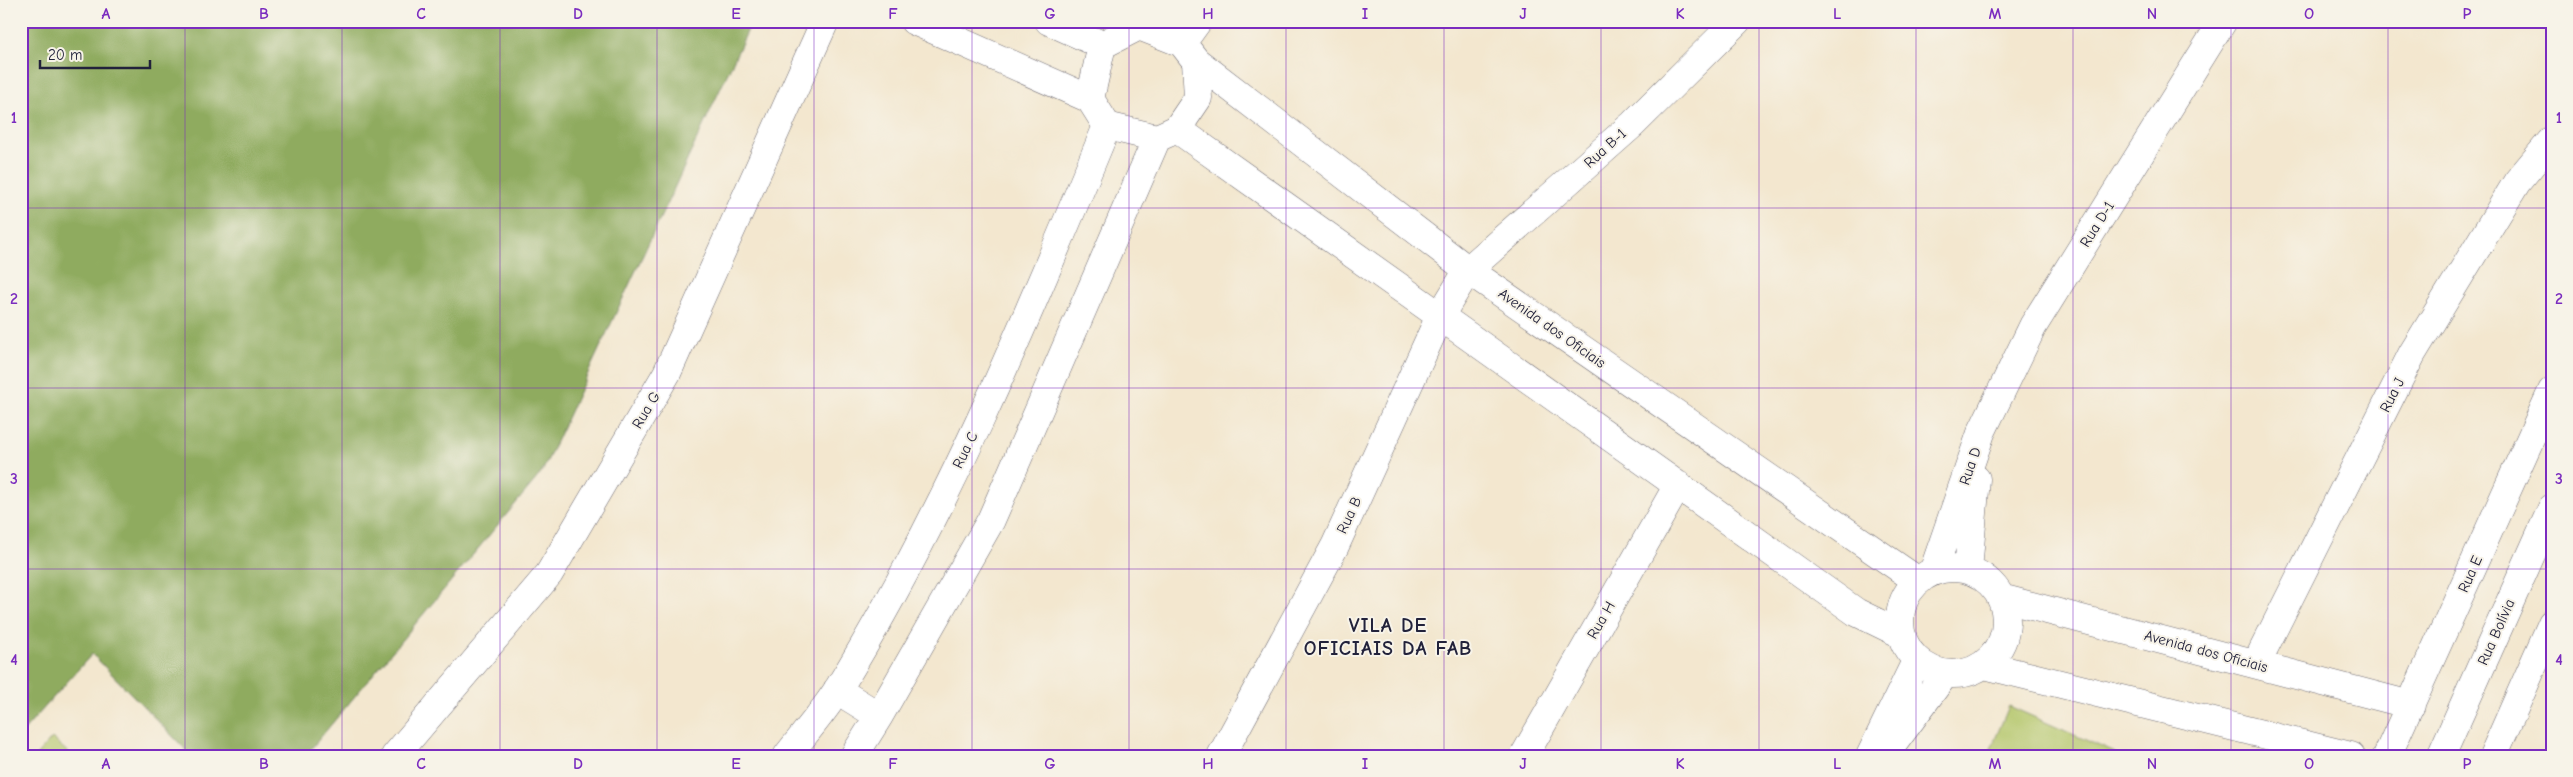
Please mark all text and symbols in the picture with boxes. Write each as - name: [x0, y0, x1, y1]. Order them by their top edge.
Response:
- text: A: [102, 5, 111, 23]
- text: B: [259, 5, 269, 23]
- text: C: [416, 5, 426, 23]
- text: D: [573, 5, 583, 23]
- text: E: [731, 5, 741, 23]
- text: F: [888, 5, 898, 23]
- text: G: [1044, 5, 1056, 23]
- text: H: [1202, 5, 1214, 23]
- text: I: [1362, 5, 1368, 23]
- text: J: [1519, 5, 1527, 23]
- text: K: [1675, 5, 1685, 23]
- text: L: [1833, 5, 1841, 23]
- text: M: [1989, 5, 2002, 23]
- text: N: [2147, 5, 2157, 23]
- text: O: [2304, 5, 2314, 23]
- text: P: [2463, 5, 2472, 23]
- scale bar: [40, 38, 150, 70]
- text: 20 m: [48, 46, 82, 64]
- text: 1: [11, 109, 17, 127]
- text: 1: [2556, 109, 2562, 127]
- street label: Rua B-1: [1580, 124, 1630, 172]
- street label: Rua D-1: [2076, 198, 2118, 250]
- street label: Avenida dos Oficiais: [1495, 284, 1609, 372]
- text: 2: [10, 290, 18, 308]
- text: 2: [2555, 290, 2563, 308]
- street label: Rua J: [2376, 375, 2408, 415]
- street label: Rua G: [628, 388, 664, 432]
- street label: Rua C: [948, 429, 982, 471]
- street label: Rua D: [1955, 445, 1985, 487]
- text: 3: [10, 470, 18, 488]
- text: 3: [2555, 470, 2563, 488]
- street label: Rua B: [1333, 494, 1365, 536]
- street label: Rua E: [2454, 553, 2486, 595]
- street label: Rua Bolívia: [2473, 596, 2519, 668]
- street label: Rua H: [1583, 598, 1619, 642]
- district label: VILA DE OFICIAIS DA FAB: [1304, 614, 1472, 660]
- street label: Avenida dos Oficiais: [2142, 626, 2270, 676]
- text: 4: [10, 651, 18, 669]
- text: 4: [2555, 651, 2563, 669]
- text: A: [102, 755, 111, 773]
- text: B: [259, 755, 269, 773]
- text: C: [416, 755, 426, 773]
- text: D: [573, 755, 583, 773]
- text: E: [731, 755, 741, 773]
- text: F: [888, 755, 898, 773]
- text: G: [1044, 755, 1056, 773]
- text: H: [1202, 755, 1214, 773]
- text: I: [1362, 755, 1368, 773]
- text: J: [1519, 755, 1527, 773]
- text: K: [1675, 755, 1685, 773]
- text: L: [1833, 755, 1841, 773]
- text: M: [1989, 755, 2002, 773]
- text: N: [2147, 755, 2157, 773]
- text: O: [2304, 755, 2314, 773]
- text: P: [2463, 755, 2472, 773]

